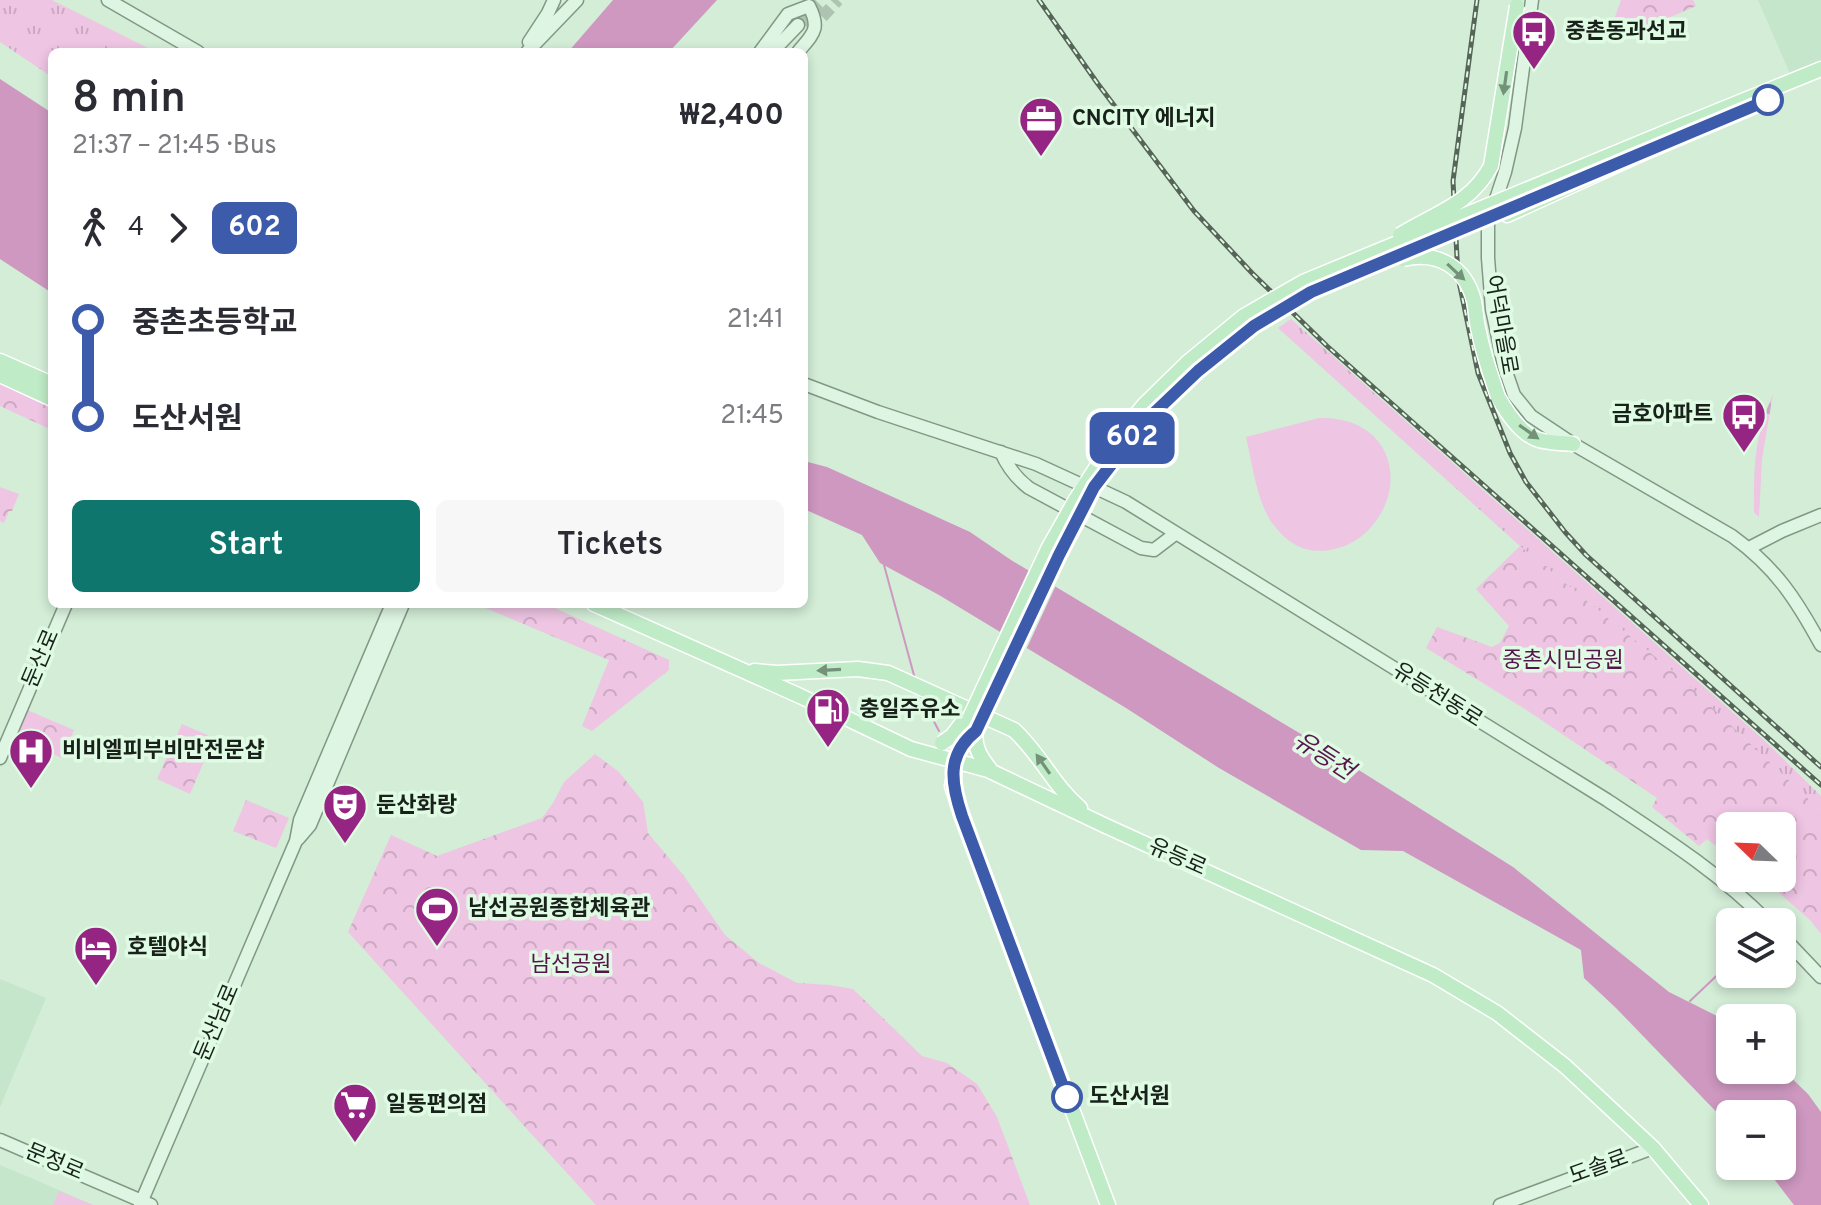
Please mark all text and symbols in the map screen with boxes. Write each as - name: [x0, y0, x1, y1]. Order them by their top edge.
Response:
- bus stop icon: 중촌동과선교: [1510, 8, 1558, 71]
- place label: 중촌동과선교: [1565, 19, 1686, 46]
- one-way arrow: [1498, 71, 1511, 96]
- text: 8 min: [72, 72, 186, 128]
- unlabelled marker: [1753, 85, 1783, 115]
- office icon: CNCITY 에너지: [1017, 95, 1065, 158]
- text: ₩2,400: [680, 98, 784, 135]
- place label: CNCITY 에너지: [1072, 106, 1215, 133]
- text: 21:37 – 21:45 · Bus: [72, 130, 277, 163]
- icon: walk: [72, 206, 116, 250]
- icon: forward: [156, 206, 200, 250]
- text: 602: [228, 210, 281, 246]
- text: 4: [128, 212, 144, 245]
- one-way arrow: [1446, 262, 1465, 280]
- street label: 어덕마을로: [1478, 273, 1522, 377]
- text: 21:41: [727, 304, 784, 337]
- text: 중촌초등학교: [132, 306, 298, 343]
- bus stop icon: 금호아파트: [1720, 391, 1768, 454]
- text: 21:45: [720, 400, 784, 433]
- text: 도산서원: [132, 402, 242, 439]
- place label: 금호아파트: [1612, 402, 1713, 429]
- line badge: 602: [1086, 412, 1178, 464]
- text: 602: [1106, 420, 1158, 456]
- one-way arrow: [1518, 424, 1539, 439]
- button: Start: [72, 500, 420, 592]
- button: Tickets: [436, 500, 784, 592]
- street label: 둔산로: [18, 626, 66, 692]
- park label: 중촌시민공원: [1502, 648, 1624, 675]
- street label: 유등천동로: [1387, 658, 1487, 734]
- one-way arrow: [816, 664, 841, 677]
- fuel station icon: 충일주유소: [804, 686, 852, 749]
- place label: 충일주유소: [859, 697, 960, 724]
- water label: 유등천: [1287, 726, 1361, 789]
- hospital icon: 비비엘피부비만전문샵: [7, 727, 55, 790]
- place label: 비비엘피부비만전문샵: [62, 738, 264, 765]
- one-way arrow: [1036, 753, 1051, 774]
- theatre icon: 둔산화랑: [321, 782, 369, 845]
- place label: 둔산화랑: [376, 793, 457, 820]
- north arrow: [1716, 812, 1796, 892]
- map controls: [1716, 812, 1796, 1180]
- street label: 유등로: [1144, 833, 1210, 883]
- sports icon: 남선공원종합체육관: [413, 885, 461, 948]
- place label: 남선공원종합체육관: [468, 896, 650, 923]
- button: layers: [1716, 908, 1796, 988]
- hotel icon: 호텔야식: [72, 924, 120, 987]
- place label: 호텔야식: [127, 935, 208, 962]
- park label: 남선공원: [531, 952, 611, 979]
- street label: 둔산남로: [190, 980, 246, 1066]
- button: +: [1716, 1004, 1796, 1084]
- supermarket icon: 일동편의점: [331, 1081, 379, 1144]
- marker: 도산서원: [1052, 1082, 1082, 1112]
- place label: 도산서원: [1089, 1084, 1170, 1111]
- place label: 일동편의점: [386, 1092, 487, 1119]
- button: −: [1716, 1100, 1796, 1180]
- street label: 문정로: [21, 1139, 87, 1187]
- street label: 도솔로: [1566, 1145, 1632, 1191]

